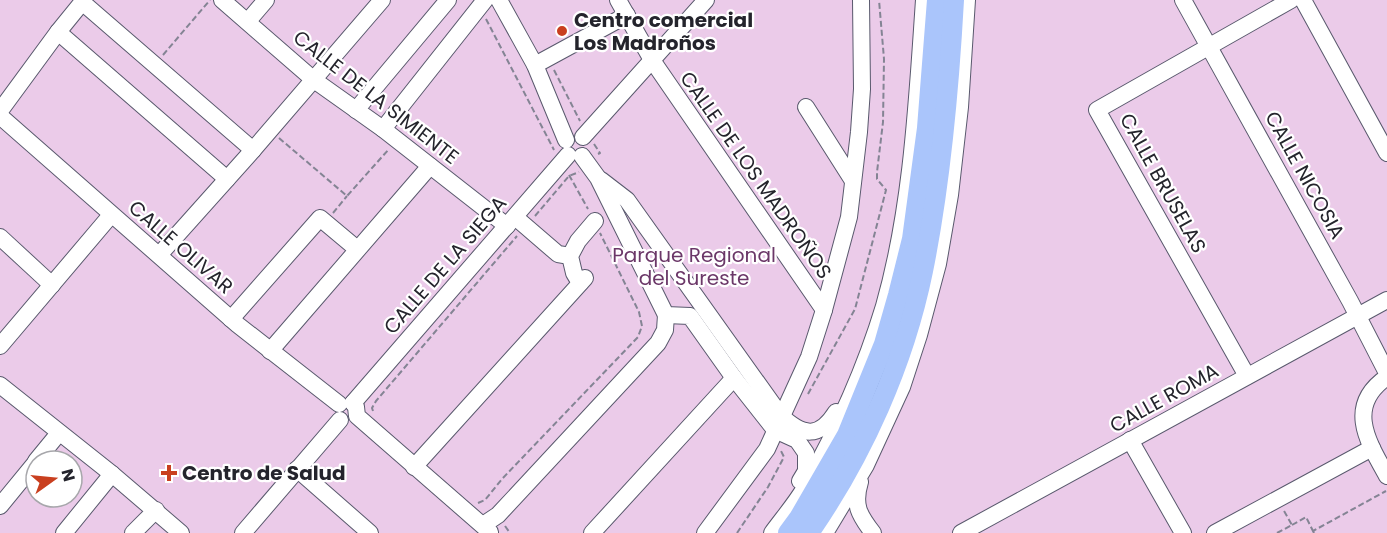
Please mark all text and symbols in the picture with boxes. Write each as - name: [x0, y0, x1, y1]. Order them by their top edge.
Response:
- place label: Centro comercial Los Madroños: [574, 6, 753, 57]
- street label: CALLE DE LA SIMIENTE: [287, 23, 465, 171]
- marker: Centro comercial Los Madroños: [555, 24, 569, 38]
- street label: CALLE DE LOS MADROÑOS: [674, 66, 838, 284]
- street label: CALLE NICOSIA: [1258, 106, 1352, 244]
- street label: CALLE BRUSELAS: [1113, 108, 1213, 258]
- street label: CALLE DE LA SIEGA: [377, 190, 513, 340]
- street label: CALLE OLIVAR: [123, 194, 239, 300]
- park label: Parque Regional del Sureste: [612, 241, 776, 292]
- street label: CALLE ROMA: [1105, 357, 1223, 439]
- north arrow: [24, 449, 84, 509]
- place label: Centro de Salud: [182, 459, 346, 487]
- marker: Centro de Salud: [160, 464, 178, 482]
- text: N: [55, 466, 81, 484]

